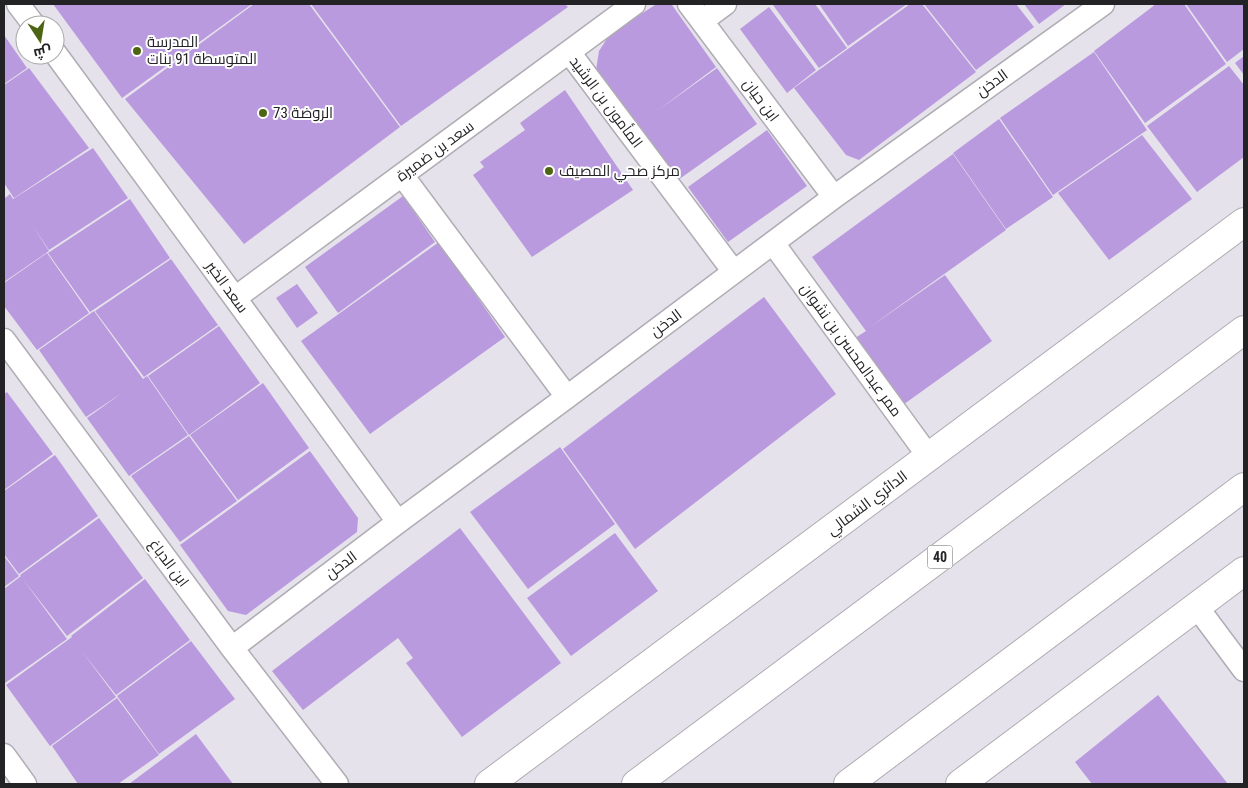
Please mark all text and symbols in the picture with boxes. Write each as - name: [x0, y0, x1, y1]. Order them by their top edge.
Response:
- north arrow: [15, 15, 65, 65]
- place label: المدرسة المتوسطة 91 بنات: [147, 33, 257, 68]
- text: ش: [32, 42, 53, 62]
- marker: المدرسة المتوسطة 91 بنات: [131, 45, 143, 57]
- street label: المأمون بن الرشيد: [565, 52, 647, 152]
- street label: الدخن: [973, 65, 1012, 101]
- street label: ابن حيان: [738, 75, 783, 126]
- place label: الروضة 73: [273, 104, 333, 122]
- marker: الروضة 73: [257, 107, 269, 119]
- street label: سعد بن ضميرة: [393, 117, 478, 186]
- place label: مركز صحي المصيف: [559, 162, 680, 183]
- marker: مركز صحي المصيف: [543, 165, 555, 177]
- street label: سعد الخير: [202, 257, 252, 316]
- street label: ممر عبدالمحسن بن نشوان: [796, 280, 905, 421]
- street label: الدخن: [647, 305, 686, 342]
- street label: الدائري الشمالي: [823, 467, 913, 542]
- street label: ابن الدباغ: [144, 536, 193, 592]
- road number: 40: [928, 546, 952, 568]
- street label: الدخن: [322, 547, 361, 584]

